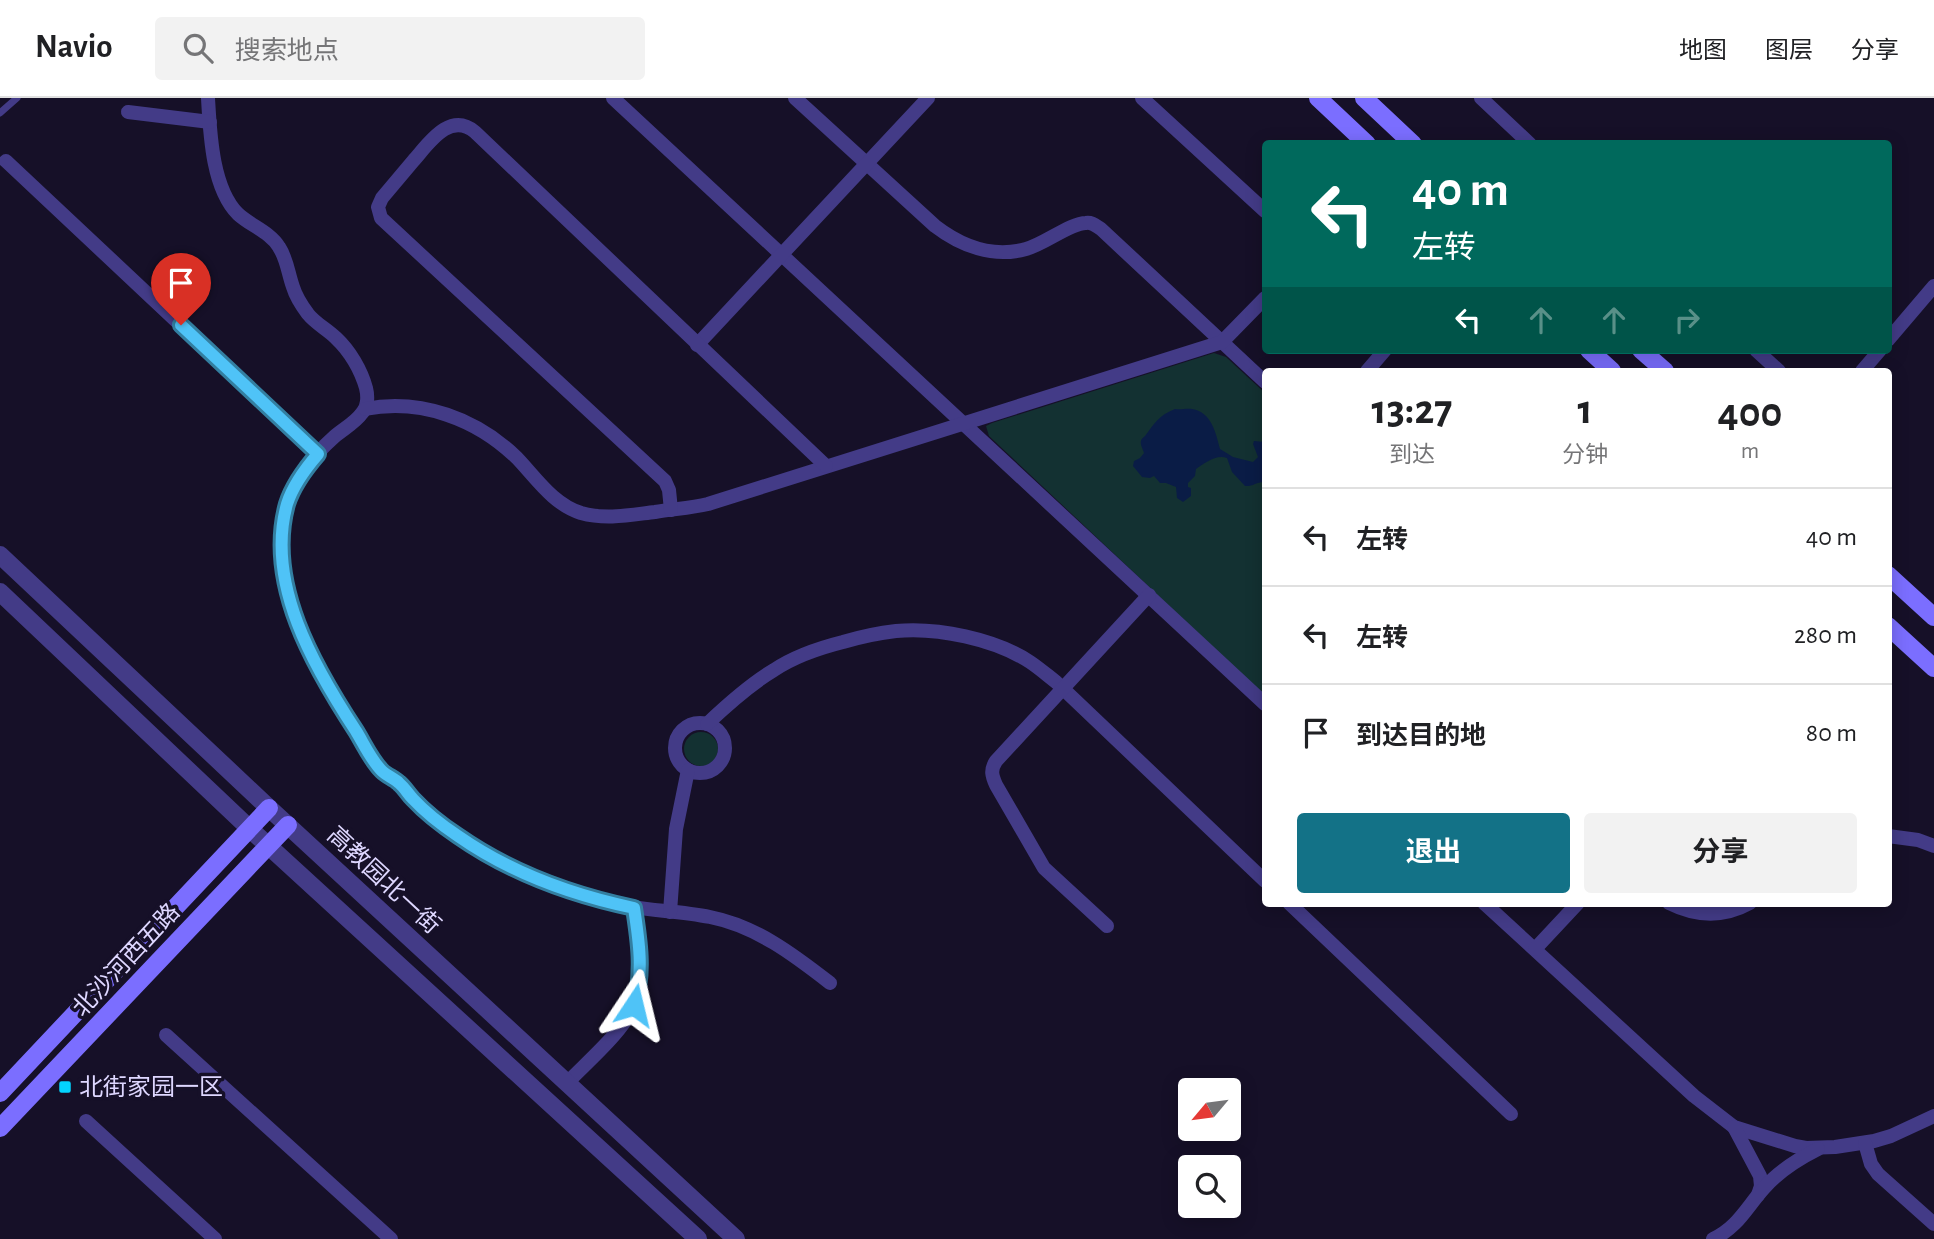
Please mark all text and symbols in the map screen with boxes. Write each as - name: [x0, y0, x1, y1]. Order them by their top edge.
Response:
- search box: [155, 17, 645, 80]
- icon: search: [179, 29, 217, 67]
- text: Navio: [35, 31, 113, 64]
- text: 搜索地点: [235, 38, 339, 64]
- text: 地图: [1679, 39, 1727, 63]
- text: 图层: [1765, 39, 1813, 63]
- text: 分享: [1851, 39, 1899, 63]
- text: 40 m: [1412, 166, 1509, 215]
- icon: left: [1297, 168, 1388, 259]
- text: 左转: [1412, 232, 1476, 264]
- pin: [151, 253, 211, 325]
- icon: arrive: [162, 264, 200, 302]
- icon: left: [1449, 301, 1487, 339]
- icon: ahead: [1522, 301, 1560, 339]
- icon: ahead: [1595, 301, 1633, 339]
- icon: right: [1668, 301, 1706, 339]
- text: 13:27: [1372, 389, 1452, 431]
- text: 1: [1577, 389, 1593, 431]
- text: 400: [1718, 392, 1782, 434]
- text: m: [1741, 440, 1759, 463]
- text: 到达: [1389, 444, 1435, 467]
- text: 分钟: [1562, 444, 1608, 467]
- icon: left: [1297, 518, 1335, 556]
- text: 40 m: [1806, 524, 1857, 550]
- text: 左转: [1356, 527, 1408, 553]
- icon: left: [1297, 616, 1335, 654]
- text: 280 m: [1794, 622, 1857, 648]
- text: 左转: [1356, 625, 1408, 651]
- icon: arrive: [1297, 714, 1335, 752]
- text: 80 m: [1806, 720, 1857, 746]
- text: 到达目的地: [1356, 723, 1486, 749]
- button: 退出: [1297, 813, 1570, 893]
- button: 分享: [1584, 813, 1857, 893]
- street label: 高教园北一街: [322, 821, 446, 939]
- street label: 北沙河西五路: [67, 898, 185, 1022]
- position arrow: [597, 968, 671, 1042]
- place label: 北街家园一区: [79, 1074, 223, 1100]
- north arrow: [1178, 1078, 1241, 1141]
- map controls: [1178, 1078, 1241, 1218]
- marker: 北街家园一区: [57, 1079, 73, 1095]
- button: search: [1178, 1155, 1241, 1218]

